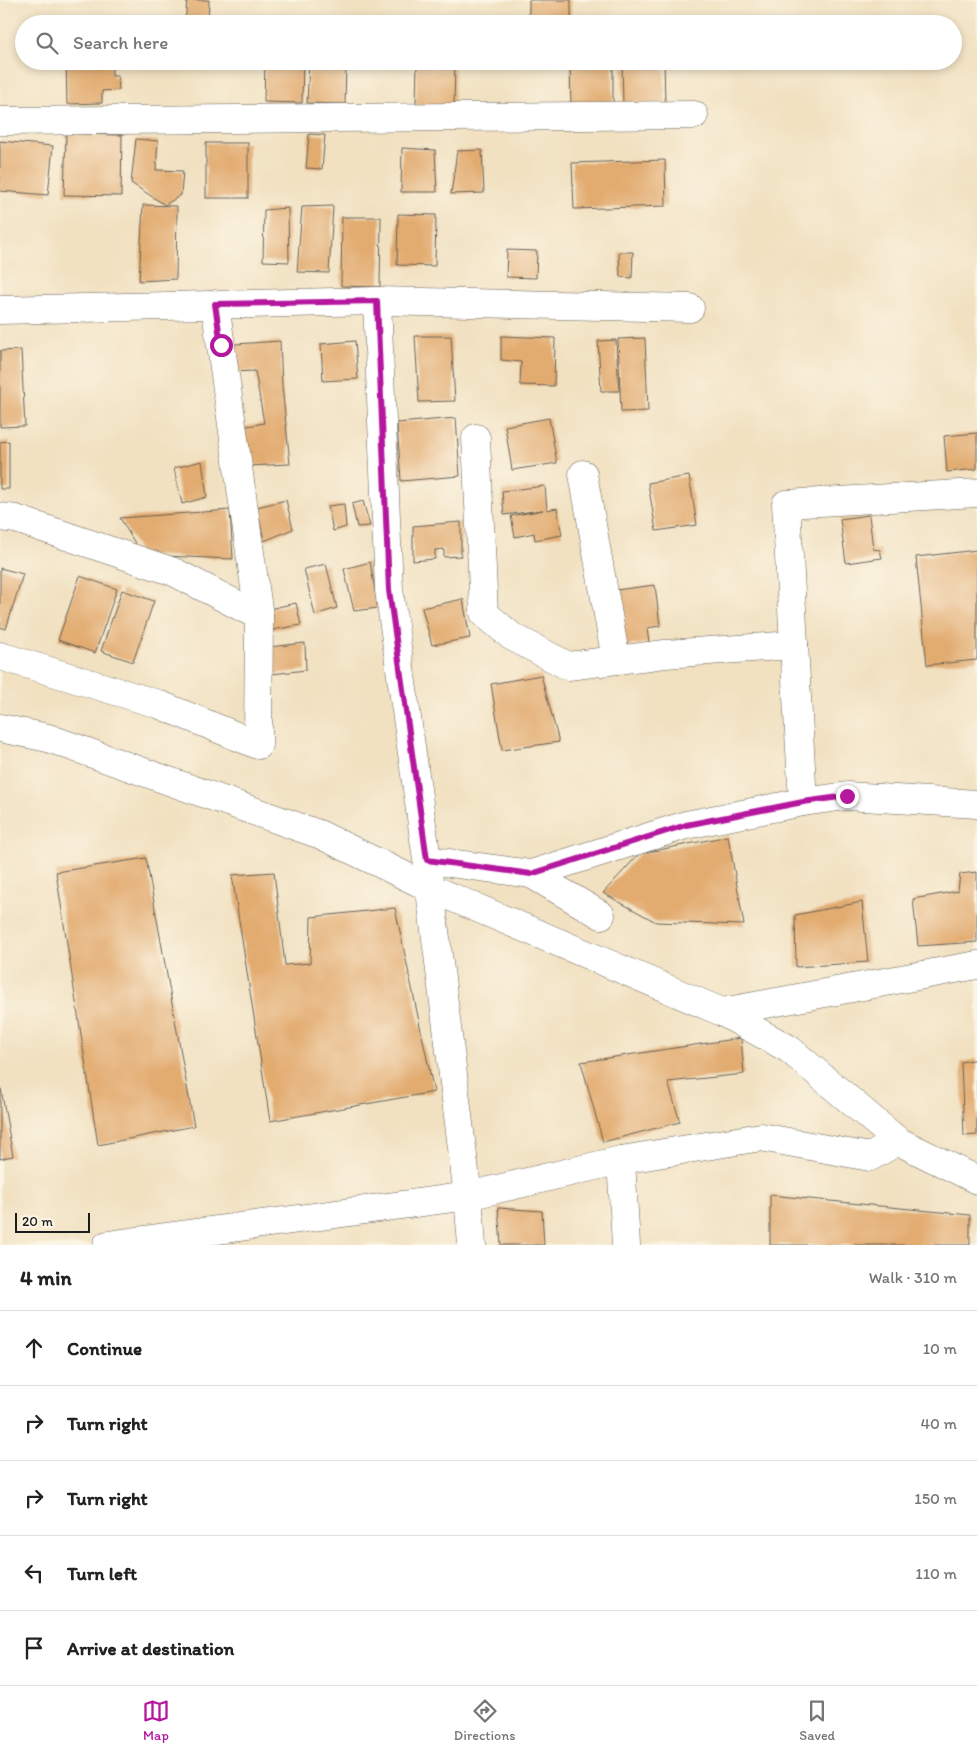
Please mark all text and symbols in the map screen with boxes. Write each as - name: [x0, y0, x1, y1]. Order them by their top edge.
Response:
- search box: [15, 15, 962, 70]
- icon: search: [33, 29, 61, 57]
- text: Search here: [73, 31, 168, 54]
- route start: [210, 334, 233, 357]
- route end: [836, 785, 859, 808]
- scale bar: [15, 1210, 90, 1233]
- text: 20 m: [22, 1213, 53, 1230]
- text: 4 min: [20, 1265, 72, 1290]
- text: Walk · 310 m: [869, 1268, 957, 1287]
- icon: ahead: [20, 1334, 48, 1362]
- text: Continue: [67, 1337, 142, 1360]
- text: 10 m: [923, 1339, 957, 1358]
- icon: right: [20, 1409, 48, 1437]
- text: Turn right: [67, 1412, 148, 1435]
- text: 40 m: [920, 1414, 957, 1433]
- icon: right: [20, 1484, 48, 1512]
- text: Turn right: [67, 1487, 148, 1510]
- text: 150 m: [914, 1489, 957, 1508]
- icon: left: [20, 1559, 48, 1587]
- text: Turn left: [67, 1562, 137, 1585]
- text: 110 m: [915, 1564, 957, 1583]
- icon: arrive: [20, 1634, 48, 1662]
- text: Arrive at destination: [67, 1637, 234, 1660]
- tab: Map: [142, 1697, 170, 1744]
- tab: Directions: [454, 1697, 515, 1744]
- tab: Saved: [799, 1697, 835, 1744]

